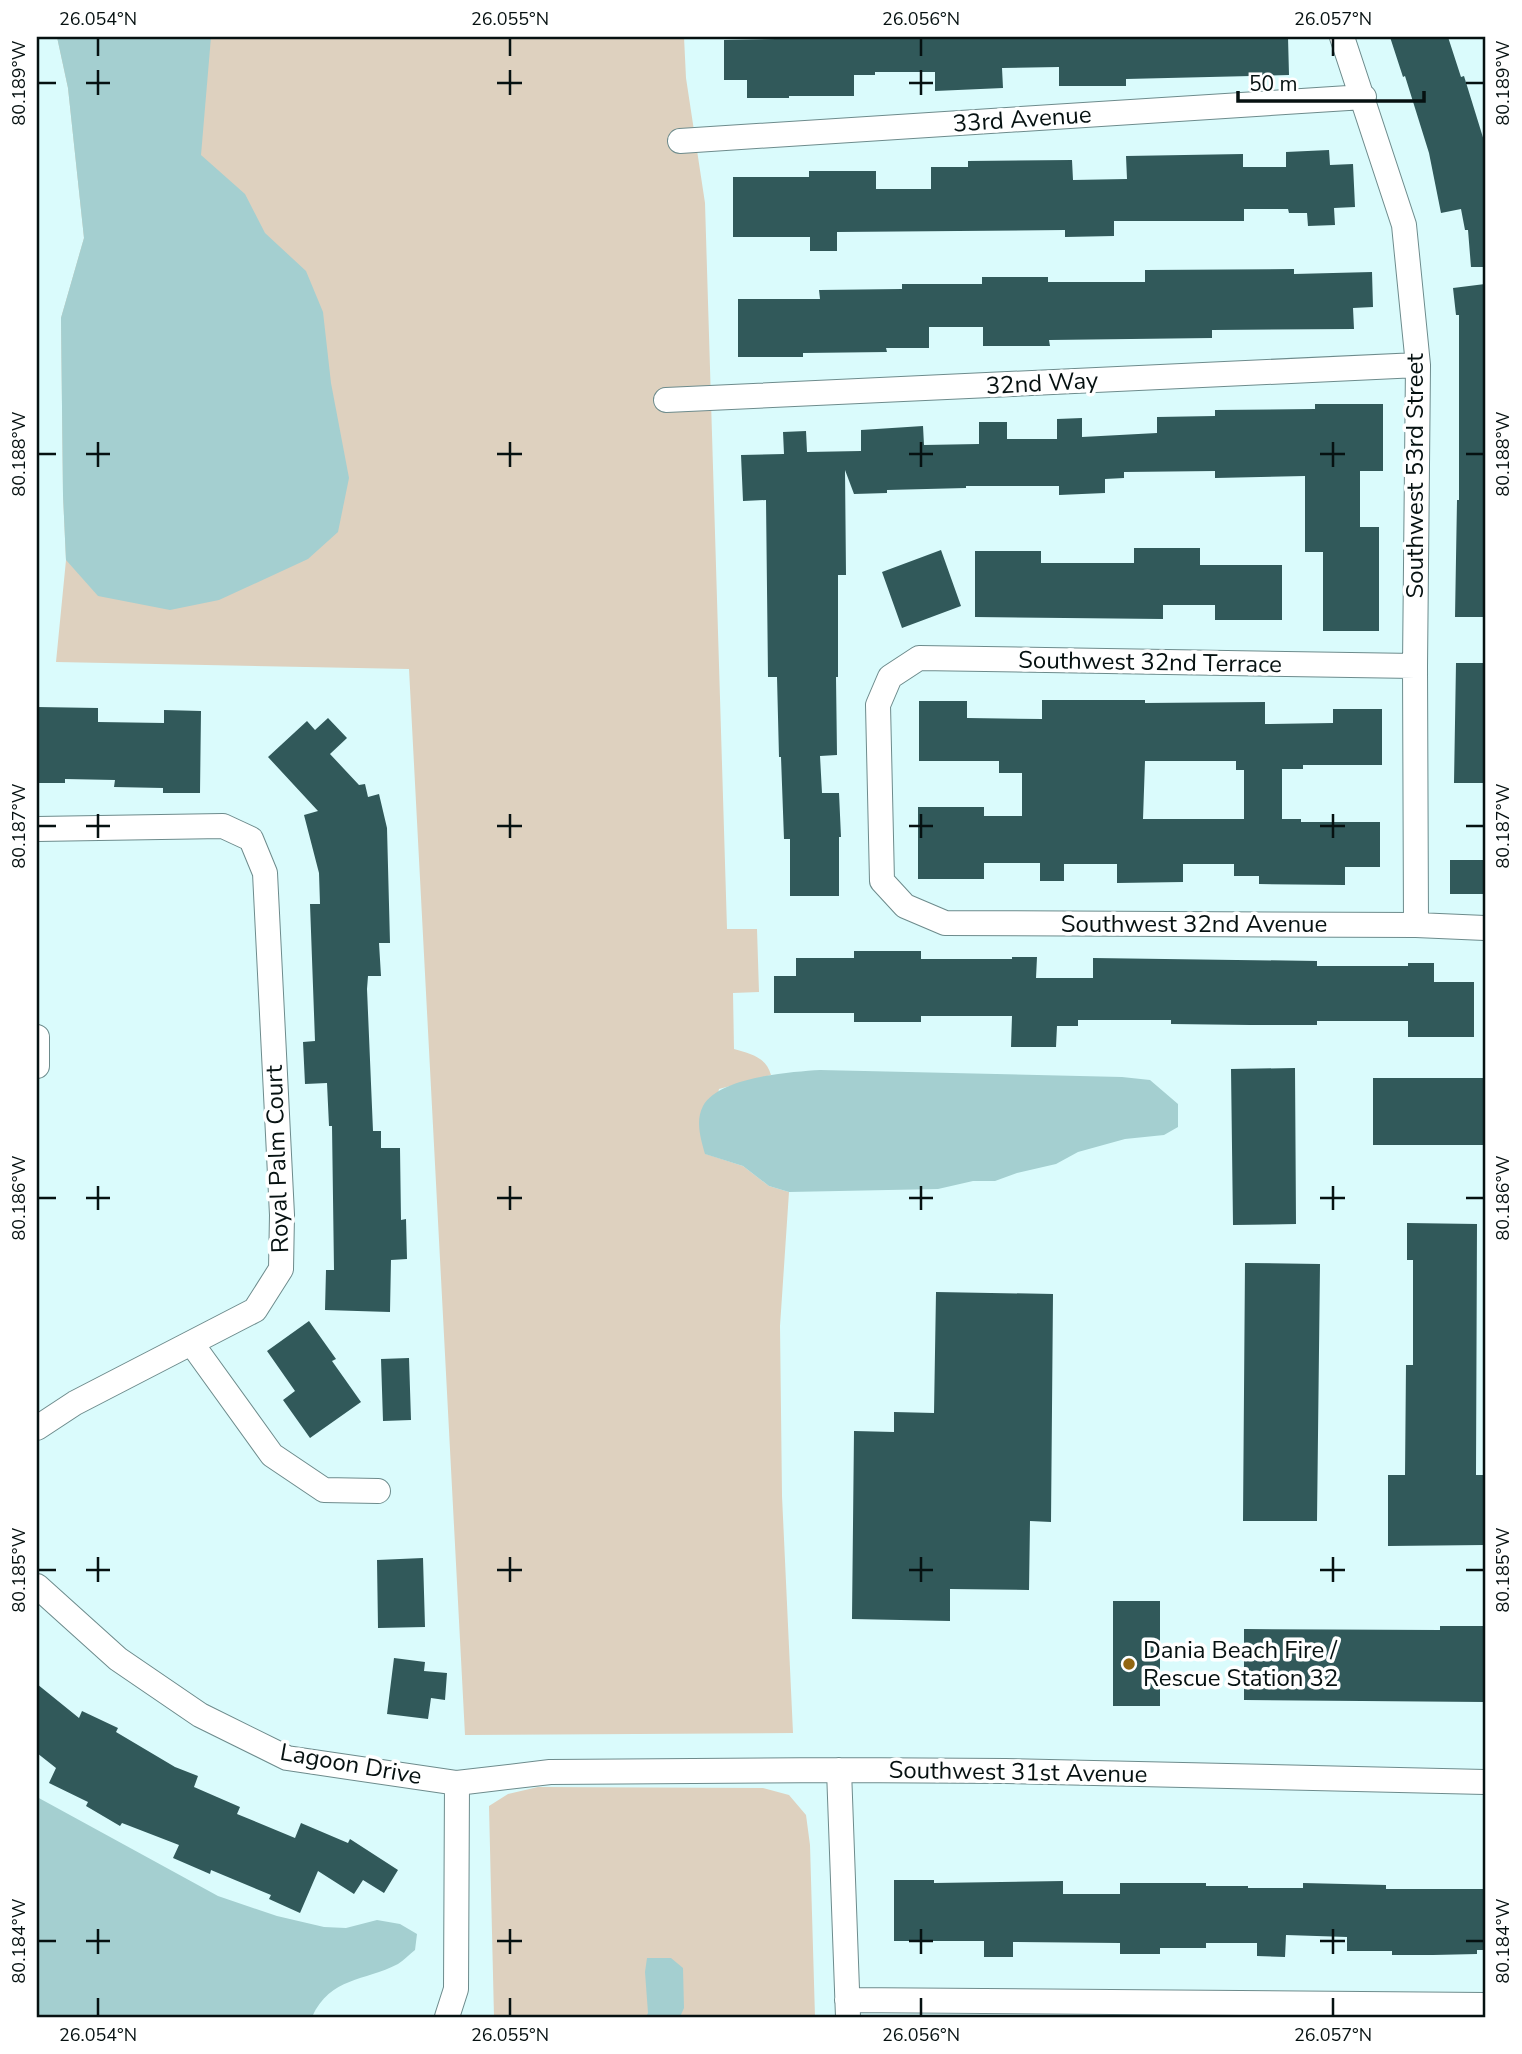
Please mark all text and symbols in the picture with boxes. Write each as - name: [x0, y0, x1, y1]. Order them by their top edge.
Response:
- text: 26.054°N: [59, 7, 137, 31]
- text: 26.055°N: [471, 7, 549, 31]
- text: 26.056°N: [882, 7, 960, 31]
- text: 26.057°N: [1294, 7, 1372, 31]
- text: 80.189°W: [7, 40, 31, 125]
- text: 80.189°W: [1491, 40, 1515, 125]
- scale bar: [1238, 60, 1424, 104]
- text: 50 m: [1249, 70, 1298, 98]
- street label: 33rd Avenue: [952, 98, 1092, 140]
- street label: Southwest 53rd Street: [1399, 353, 1431, 599]
- street label: 32nd Way: [985, 364, 1100, 402]
- text: 80.188°W: [7, 411, 31, 496]
- text: 80.188°W: [1491, 411, 1515, 496]
- street label: Southwest 32nd Terrace: [1018, 644, 1282, 680]
- text: 80.187°W: [7, 783, 31, 868]
- text: 80.187°W: [1491, 783, 1515, 868]
- street label: Southwest 32nd Avenue: [1061, 908, 1327, 940]
- street label: Royal Palm Court: [258, 1064, 296, 1253]
- text: 80.186°W: [7, 1155, 31, 1240]
- text: 80.186°W: [1491, 1155, 1515, 1240]
- text: 80.185°W: [7, 1527, 31, 1612]
- text: 80.185°W: [1491, 1527, 1515, 1612]
- place label: Dania Beach Fire / Rescue Station 32: [1143, 1634, 1338, 1694]
- marker: Dania Beach Fire / Rescue Station 32: [1121, 1656, 1137, 1672]
- street label: Lagoon Drive: [278, 1736, 424, 1792]
- street label: Southwest 31st Avenue: [888, 1754, 1148, 1790]
- text: 80.184°W: [7, 1898, 31, 1983]
- text: 80.184°W: [1491, 1898, 1515, 1983]
- text: 26.054°N: [59, 2023, 137, 2047]
- text: 26.055°N: [471, 2023, 549, 2047]
- text: 26.056°N: [882, 2023, 960, 2047]
- text: 26.057°N: [1294, 2023, 1372, 2047]

